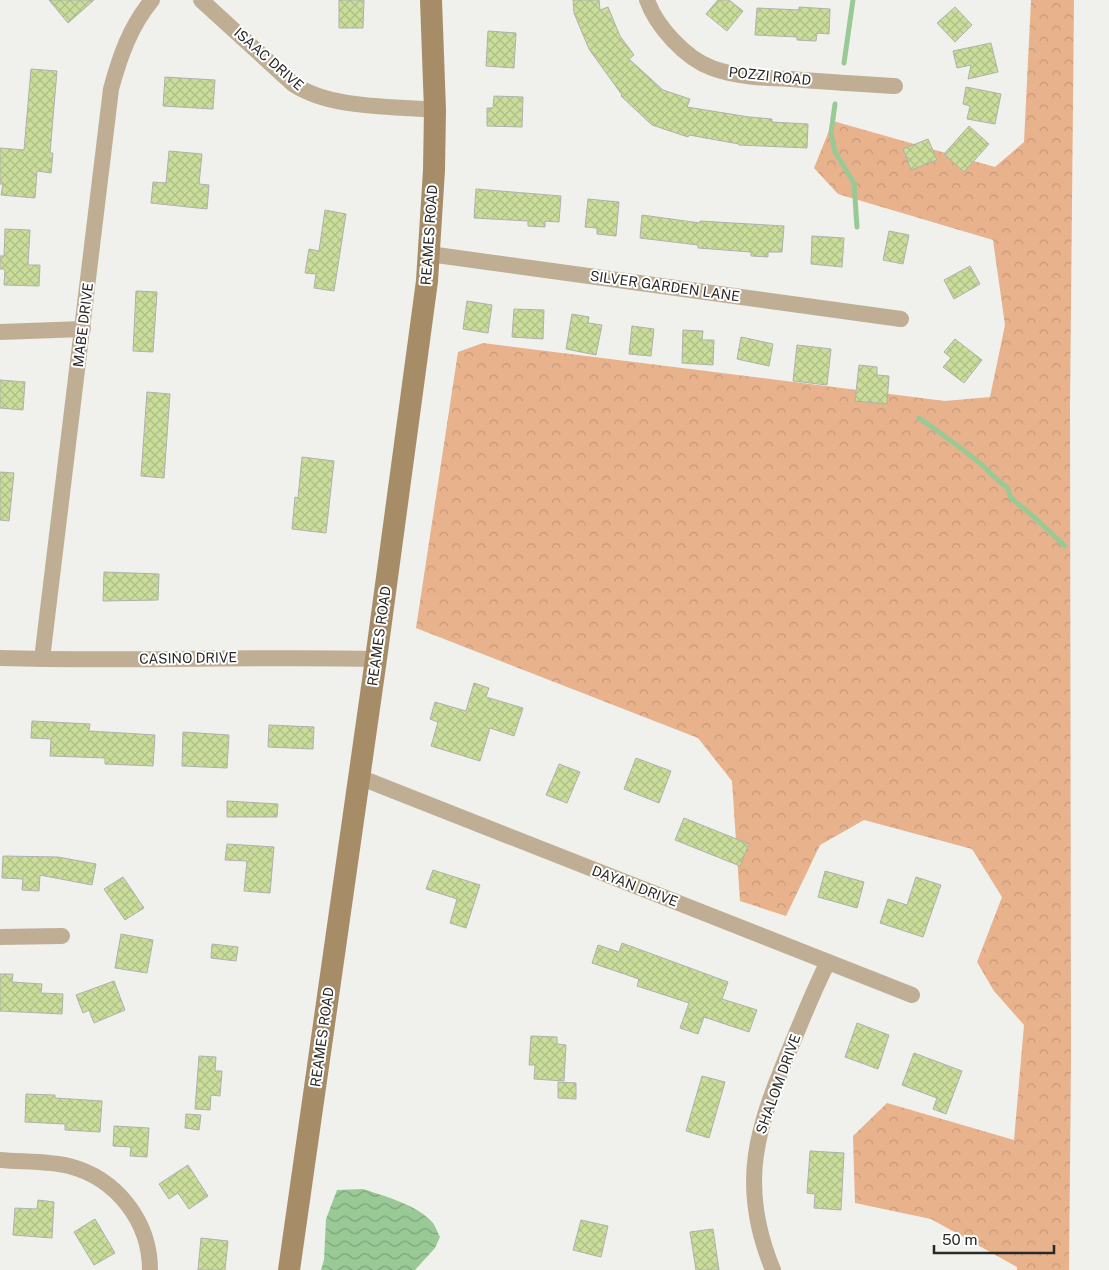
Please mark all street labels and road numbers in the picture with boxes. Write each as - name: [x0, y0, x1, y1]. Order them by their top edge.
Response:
- street label: ISAAC DRIVE: [231, 24, 307, 94]
- street label: POZZI ROAD: [728, 64, 812, 88]
- street label: REAMES ROAD: [418, 184, 440, 286]
- street label: SILVER GARDEN LANE: [589, 268, 741, 304]
- street label: MABE DRIVE: [70, 282, 96, 368]
- street label: REAMES ROAD: [364, 585, 394, 687]
- street label: CASINO DRIVE: [139, 649, 237, 667]
- street label: DAYAN DRIVE: [590, 862, 680, 910]
- street label: REAMES ROAD: [307, 986, 337, 1088]
- street label: SHALOM DRIVE: [753, 1032, 803, 1136]

